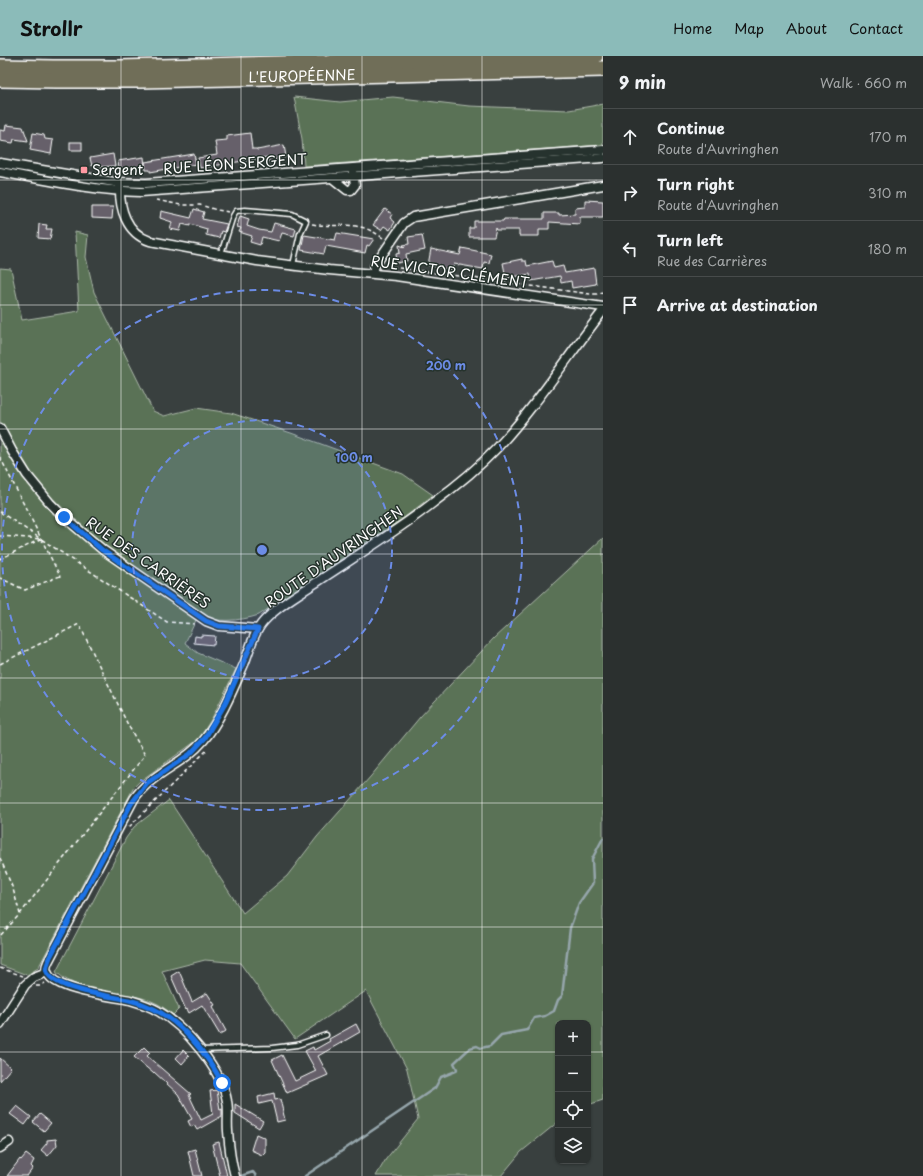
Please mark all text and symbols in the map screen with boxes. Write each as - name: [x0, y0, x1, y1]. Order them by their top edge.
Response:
- text: Strollr: [20, 14, 83, 42]
- text: Home: [673, 18, 712, 39]
- text: Map: [734, 18, 764, 39]
- text: About: [786, 18, 827, 39]
- text: Contact: [849, 18, 903, 39]
- street label: L'EUROPÉENNE: [248, 64, 356, 87]
- text: 9 min: [619, 69, 666, 95]
- text: Walk · 660 m: [820, 73, 907, 92]
- text: Continue: [657, 116, 725, 139]
- icon: ahead: [619, 126, 641, 148]
- text: 170 m: [869, 127, 907, 146]
- text: Route d'Auvringhen: [657, 139, 779, 158]
- street label: RUE LÉON SERGENT: [162, 148, 308, 179]
- place label: Sergent: [92, 159, 144, 180]
- marker: Sergent: [79, 165, 89, 175]
- text: Turn right: [657, 172, 734, 195]
- icon: right: [619, 182, 641, 204]
- text: 310 m: [868, 183, 907, 202]
- text: Route d'Auvringhen: [657, 195, 779, 214]
- text: Turn left: [657, 228, 723, 251]
- icon: left: [619, 238, 641, 260]
- text: 180 m: [868, 239, 907, 258]
- street label: RUE VICTOR CLÉMENT: [370, 250, 531, 293]
- text: Rue des Carrières: [657, 251, 767, 270]
- text: Arrive at destination: [657, 293, 818, 316]
- icon: arrive: [619, 294, 641, 316]
- text: 200 m: [426, 356, 466, 374]
- text: 100 m: [335, 448, 373, 466]
- street label: ROUTE D'AUVRINGHEN: [260, 501, 407, 612]
- route end: [55, 508, 73, 526]
- street label: RUE DES CARRIÈRES: [82, 512, 215, 613]
- centre of rings: [255, 543, 269, 557]
- map controls: [555, 1020, 591, 1164]
- button: +: [555, 1020, 591, 1056]
- button: −: [555, 1056, 591, 1092]
- route start: [213, 1074, 231, 1092]
- button: locate: [555, 1092, 591, 1128]
- button: layers: [555, 1128, 591, 1164]

